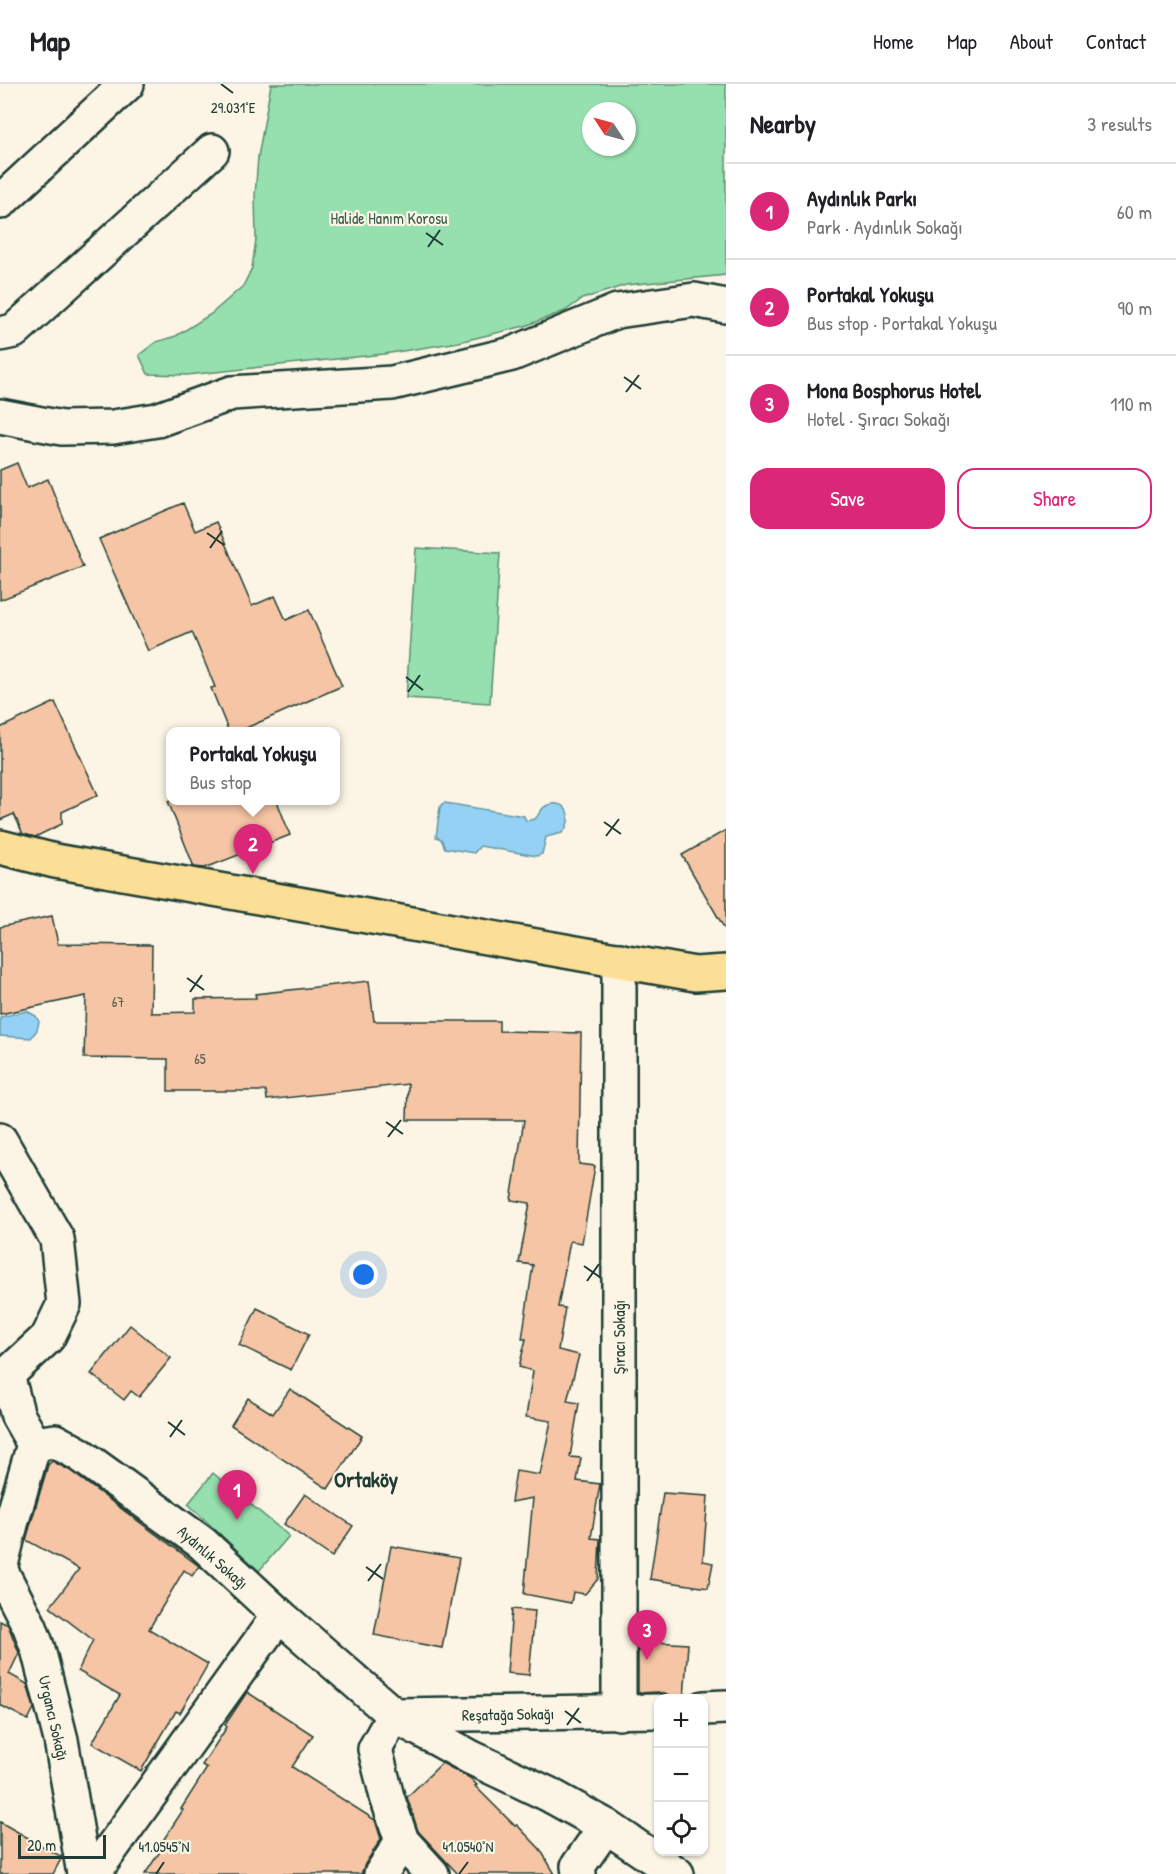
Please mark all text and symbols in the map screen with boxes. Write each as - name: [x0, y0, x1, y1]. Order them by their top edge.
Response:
- text: Map: [30, 22, 70, 60]
- text: Home: [873, 27, 914, 56]
- text: Map: [947, 27, 977, 56]
- text: About: [1010, 27, 1053, 56]
- text: Contact: [1086, 27, 1146, 56]
- text: 29.031°E: [211, 97, 256, 118]
- north arrow: [582, 102, 636, 156]
- text: Nearby: [750, 106, 816, 141]
- text: 3 results: [1087, 110, 1152, 137]
- text: Aydınlık Parkı: [807, 183, 917, 213]
- text: 1: [766, 198, 773, 225]
- text: 60 m: [1117, 198, 1152, 225]
- park label: Halide Hanım Korosu: [330, 207, 448, 229]
- text: Park · Aydınlık Sokağı: [807, 213, 963, 240]
- text: Portakal Yokuşu: [807, 279, 934, 309]
- text: 2: [765, 294, 774, 321]
- text: 90 m: [1118, 294, 1152, 321]
- text: Bus stop · Portakal Yokuşu: [807, 309, 997, 336]
- text: Mona Bosphorus Hotel: [807, 375, 981, 405]
- text: 3: [765, 390, 774, 417]
- text: 110 m: [1110, 390, 1152, 417]
- text: Hotel · Şıracı Sokağı: [807, 405, 951, 432]
- button: Save: [750, 468, 945, 529]
- button: Share: [957, 468, 1152, 529]
- popup: [166, 727, 340, 805]
- text: Portakal Yokuşu: [190, 738, 316, 768]
- text: Bus stop: [190, 768, 251, 795]
- pin: 2: [234, 824, 272, 874]
- house number: 67: [112, 992, 124, 1011]
- house number: 65: [194, 1049, 206, 1068]
- your location: [349, 1260, 378, 1289]
- street label: Şıracı Sokağı: [608, 1300, 630, 1374]
- district label: Ortaköy: [334, 1464, 399, 1495]
- pin: 1: [218, 1470, 256, 1520]
- street label: Aydınlık Sokağı: [173, 1520, 253, 1594]
- pin: 3: [628, 1610, 666, 1660]
- street label: Urgancı Sokağı: [34, 1673, 74, 1763]
- map controls: [654, 1694, 708, 1856]
- button: +: [654, 1694, 708, 1748]
- street label: Reşatağa Sokağı: [462, 1702, 554, 1726]
- button: −: [654, 1748, 708, 1802]
- button: locate: [654, 1802, 708, 1856]
- scale bar: [18, 1832, 106, 1860]
- text: 20 m: [27, 1834, 56, 1856]
- text: 41.0545°N: [139, 1836, 189, 1857]
- text: 41.0540°N: [442, 1836, 494, 1857]

